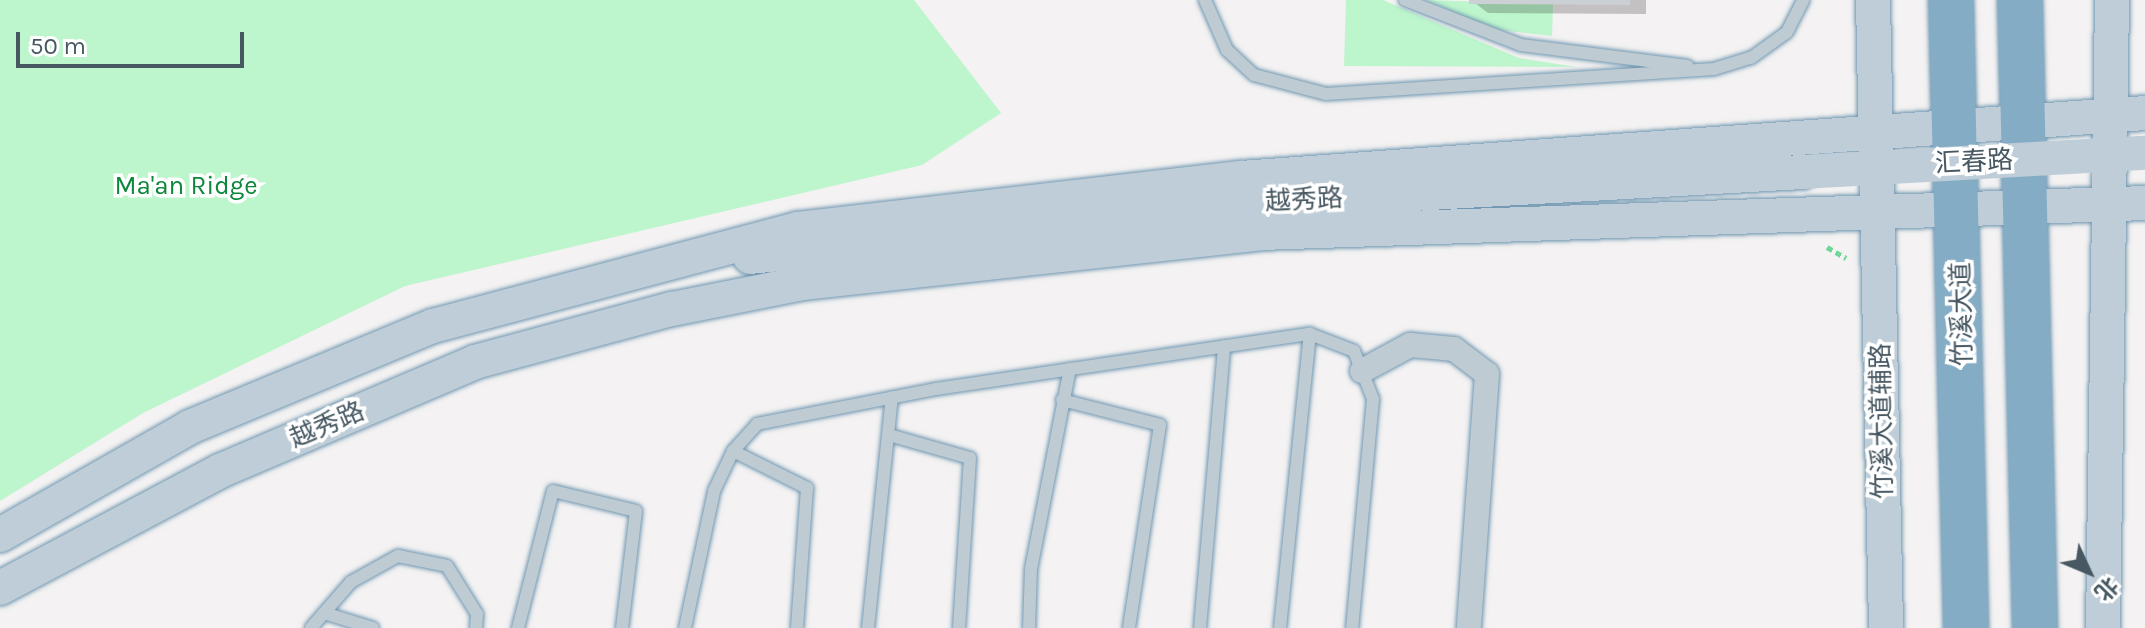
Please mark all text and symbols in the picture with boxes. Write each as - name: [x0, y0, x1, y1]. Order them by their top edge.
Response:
- scale bar: [20, 16, 248, 66]
- text: 50 m: [30, 32, 86, 60]
- street label: 汇春路: [1934, 144, 2014, 180]
- park label: Ma'an Ridge: [114, 170, 258, 202]
- street label: 越秀路: [1264, 182, 1344, 218]
- street label: 竹溪大道: [1945, 262, 1979, 366]
- street label: 竹溪大道辅路: [1865, 343, 1899, 499]
- street label: 越秀路: [285, 395, 369, 455]
- north arrow: [2049, 532, 2129, 612]
- text: 北: [2089, 572, 2123, 606]

